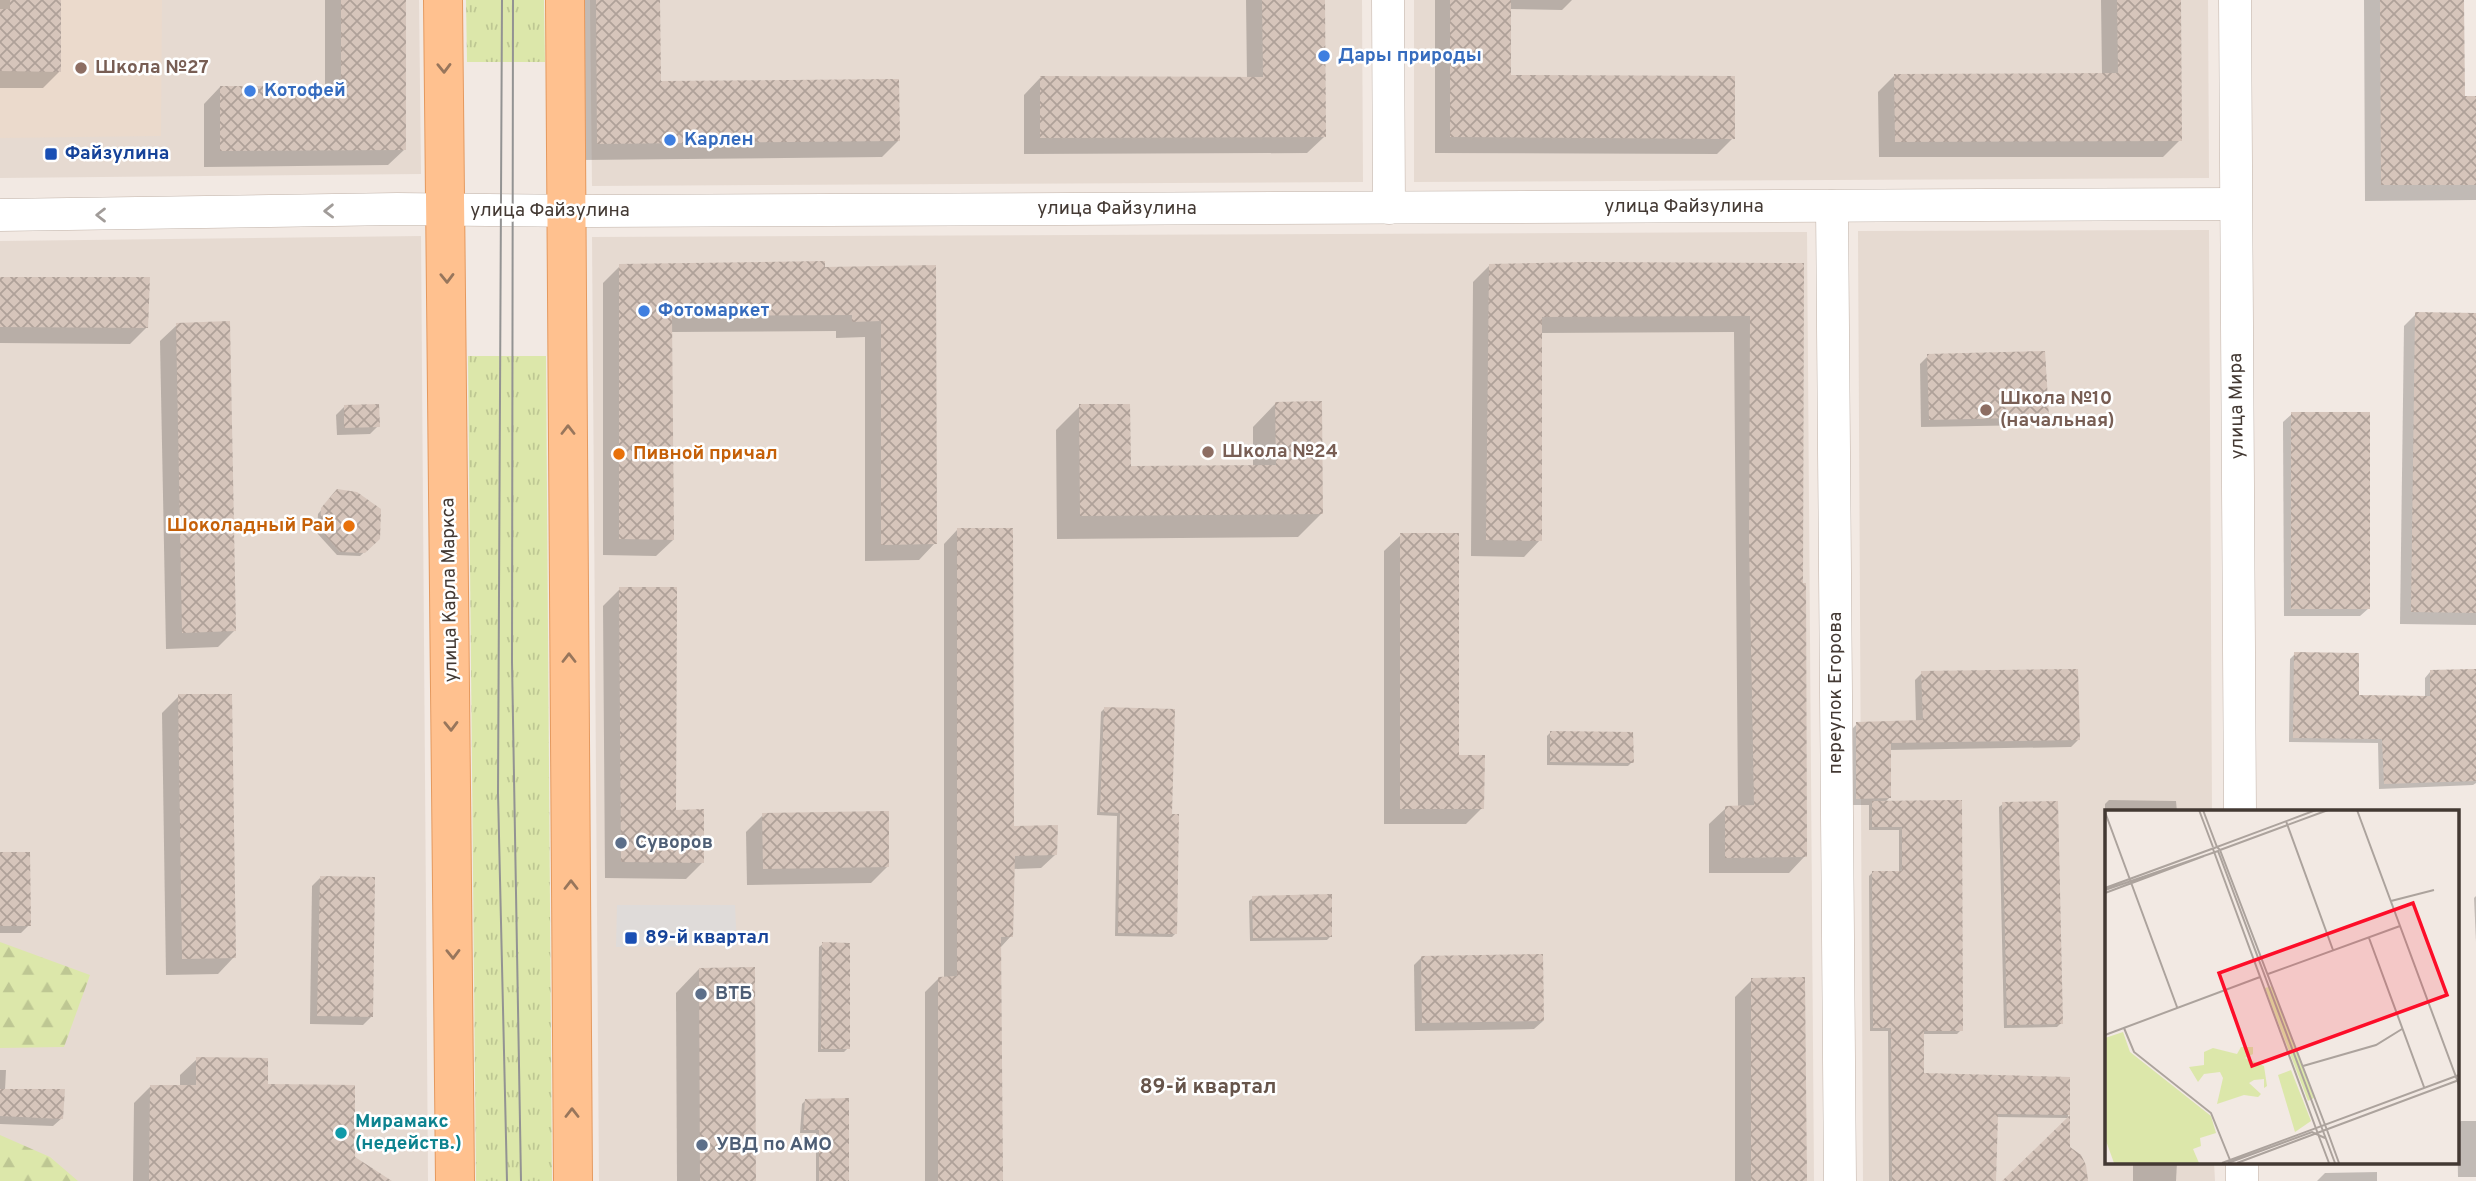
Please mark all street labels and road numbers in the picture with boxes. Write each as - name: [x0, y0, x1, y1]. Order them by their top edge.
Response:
- street label: улица Файзулина: [1604, 195, 1764, 219]
- street label: улица Файзулина: [1037, 197, 1197, 221]
- street label: улица Файзулина: [470, 199, 630, 223]
- street label: улица Мира: [2224, 353, 2250, 459]
- street label: улица Карла Маркса: [436, 497, 464, 683]
- street label: переулок Егорова: [1824, 612, 1848, 774]

